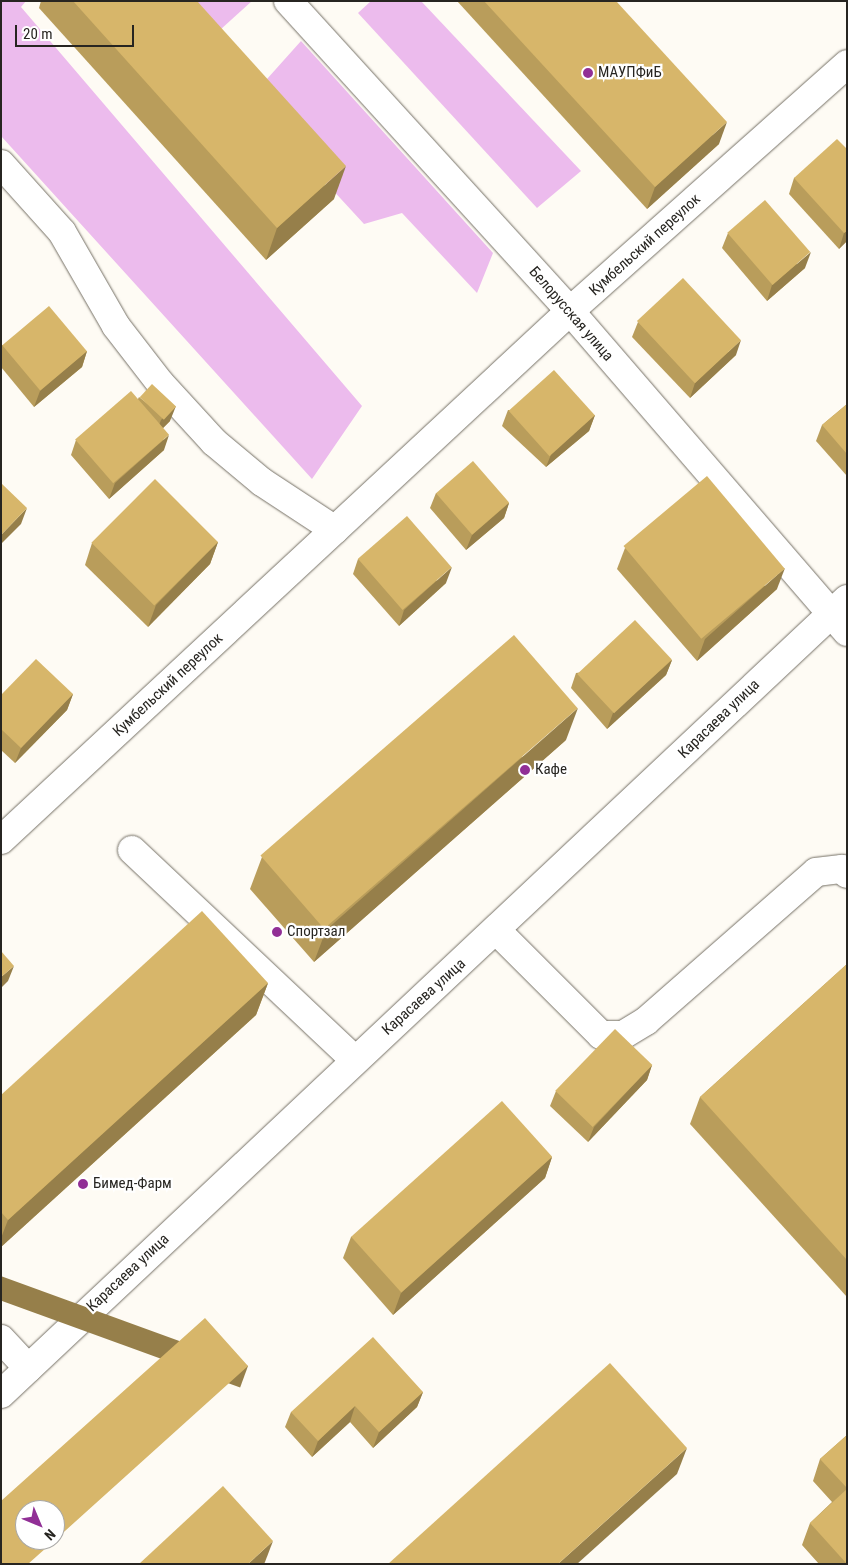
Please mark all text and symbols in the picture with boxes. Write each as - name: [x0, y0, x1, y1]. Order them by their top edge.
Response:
- scale bar: [18, 15, 136, 47]
- text: 20 m: [23, 25, 53, 43]
- place label: МАУПФиБ: [598, 64, 662, 82]
- marker: МАУПФиБ: [582, 67, 594, 79]
- street label: Кумбельский переулок: [586, 190, 704, 300]
- street label: Белорусская улица: [525, 263, 617, 365]
- street label: Кумбельский переулок: [109, 630, 227, 740]
- street label: Карасаева улица: [675, 676, 763, 762]
- place label: Кафе: [535, 761, 567, 779]
- marker: Кафе: [519, 764, 531, 776]
- place label: Спортзал: [287, 923, 345, 941]
- marker: Спортзал: [271, 926, 283, 938]
- street label: Карасаева улица: [379, 955, 469, 1039]
- place label: Бимед-Фарм: [93, 1175, 172, 1193]
- marker: Бимед-Фарм: [77, 1178, 89, 1190]
- street label: Карасаева улица: [83, 1230, 173, 1316]
- north arrow: [15, 1500, 65, 1550]
- text: N: [41, 1526, 59, 1544]

